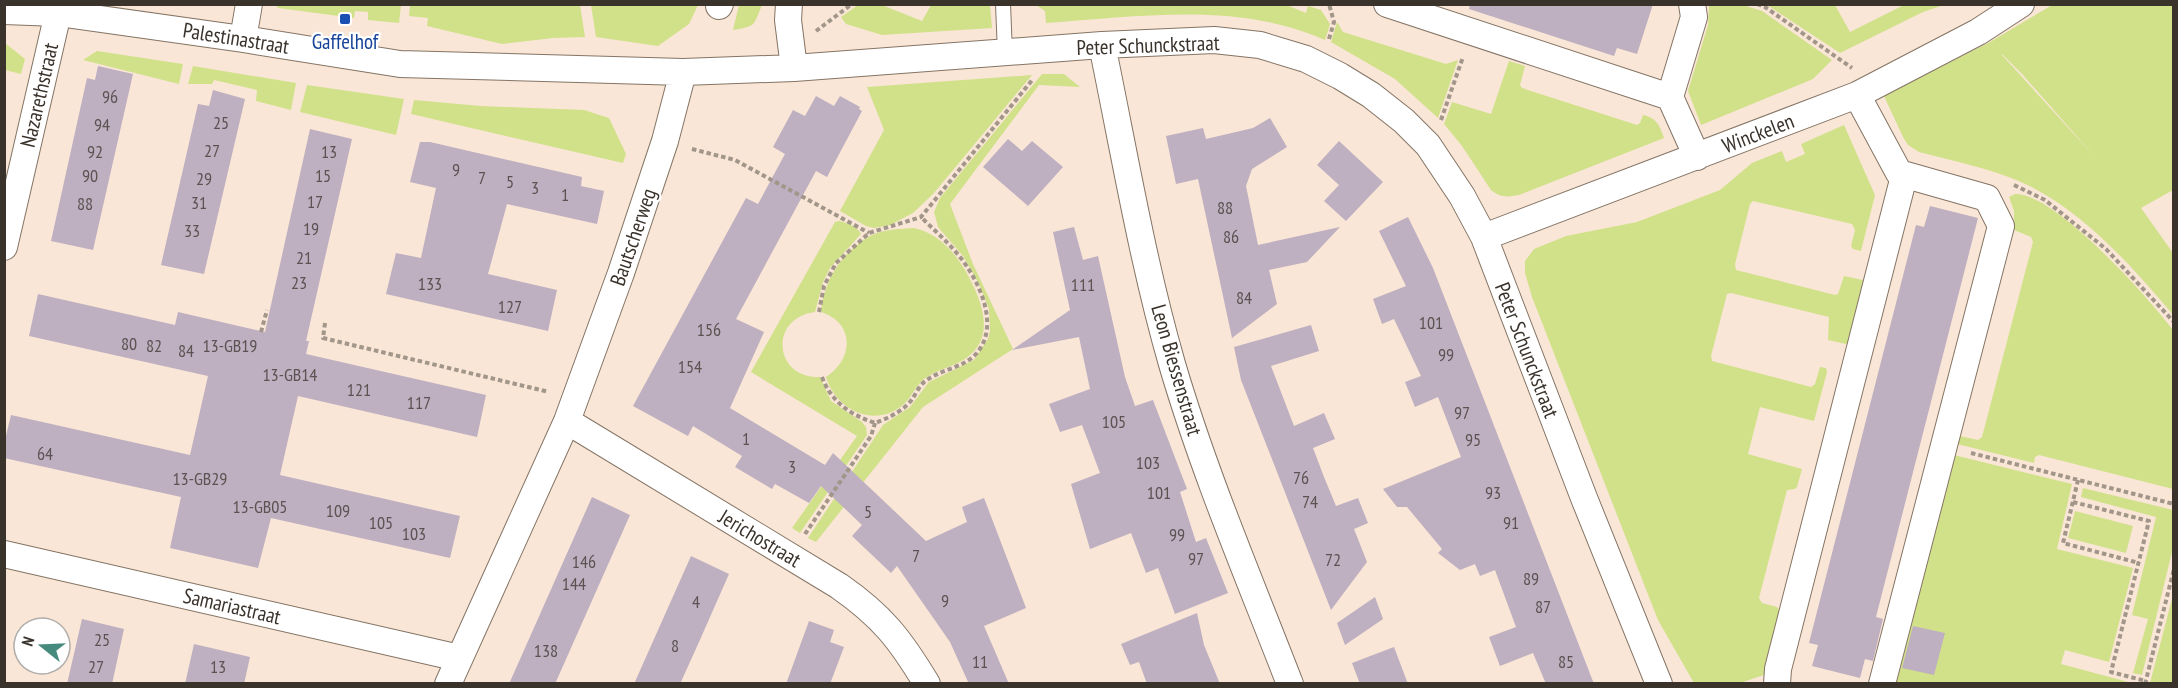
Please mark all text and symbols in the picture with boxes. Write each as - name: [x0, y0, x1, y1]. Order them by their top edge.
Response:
- marker: Gaffelhof: [338, 12, 352, 26]
- street label: Palestinastraat: [181, 16, 291, 60]
- place label: Gaffelhof: [312, 28, 379, 55]
- street label: Peter Schunckstraat: [1076, 29, 1220, 61]
- street label: Nazarethstraat: [14, 40, 64, 150]
- house number: 96: [102, 85, 118, 108]
- street label: Winckelen: [1718, 107, 1798, 159]
- house number: 25: [213, 111, 229, 134]
- house number: 94: [94, 113, 110, 136]
- house number: 27: [204, 139, 220, 162]
- house number: 92: [87, 140, 103, 163]
- house number: 13: [321, 140, 337, 163]
- house number: 9: [452, 158, 460, 181]
- house number: 90: [82, 164, 98, 187]
- house number: 15: [315, 164, 331, 187]
- house number: 7: [478, 166, 486, 189]
- house number: 29: [196, 167, 212, 190]
- house number: 5: [506, 170, 514, 193]
- house number: 3: [531, 176, 539, 199]
- house number: 1: [561, 183, 569, 206]
- street label: Bautscherweg: [604, 185, 662, 289]
- house number: 17: [307, 190, 323, 213]
- house number: 31: [191, 191, 207, 214]
- house number: 88: [77, 192, 93, 215]
- house number: 88: [1217, 196, 1233, 219]
- house number: 19: [303, 217, 319, 240]
- house number: 33: [184, 219, 200, 242]
- house number: 86: [1223, 225, 1239, 248]
- house number: 21: [296, 246, 312, 269]
- house number: 23: [291, 271, 307, 294]
- house number: 133: [418, 272, 442, 295]
- house number: 111: [1071, 273, 1095, 296]
- street label: Peter Schunckstraat: [1489, 278, 1565, 422]
- house number: 84: [1236, 286, 1252, 309]
- house number: 127: [498, 295, 522, 318]
- street label: Leon Biessenstraat: [1145, 301, 1209, 439]
- house number: 101: [1419, 311, 1443, 334]
- house number: 156: [697, 318, 721, 341]
- house number: 80: [121, 332, 137, 355]
- house number: 82: [146, 334, 162, 357]
- house number: 13-GB19: [203, 334, 257, 357]
- house number: 84: [178, 339, 194, 362]
- house number: 99: [1438, 343, 1454, 366]
- house number: 154: [678, 355, 702, 378]
- house number: 13-GB14: [263, 363, 317, 386]
- house number: 121: [347, 378, 371, 401]
- house number: 117: [407, 391, 431, 414]
- house number: 97: [1454, 401, 1470, 424]
- house number: 105: [1102, 410, 1126, 433]
- house number: 1: [742, 427, 750, 450]
- house number: 95: [1465, 428, 1481, 451]
- house number: 64: [37, 442, 53, 465]
- house number: 103: [1136, 451, 1160, 474]
- house number: 3: [788, 455, 796, 478]
- house number: 76: [1293, 466, 1309, 489]
- house number: 13-GB29: [173, 467, 227, 490]
- house number: 101: [1147, 481, 1171, 504]
- house number: 93: [1485, 481, 1501, 504]
- house number: 74: [1302, 490, 1318, 513]
- house number: 13-GB05: [233, 495, 287, 518]
- house number: 109: [326, 499, 350, 522]
- house number: 5: [864, 500, 872, 523]
- street label: Jerichostraat: [713, 502, 806, 573]
- house number: 105: [369, 511, 393, 534]
- house number: 91: [1503, 511, 1519, 534]
- house number: 103: [402, 522, 426, 545]
- house number: 99: [1169, 523, 1185, 546]
- house number: 7: [912, 544, 920, 567]
- house number: 97: [1188, 547, 1204, 570]
- house number: 72: [1325, 548, 1341, 571]
- house number: 146: [572, 550, 596, 573]
- house number: 89: [1523, 567, 1539, 590]
- house number: 144: [562, 572, 586, 595]
- street label: Samariastraat: [181, 582, 284, 630]
- house number: 9: [941, 589, 949, 612]
- house number: 4: [692, 590, 700, 613]
- house number: 87: [1535, 595, 1551, 618]
- north arrow: [12, 616, 72, 676]
- house number: 25: [94, 628, 110, 651]
- text: N: [17, 634, 39, 649]
- house number: 8: [671, 634, 679, 657]
- house number: 138: [534, 639, 558, 662]
- house number: 11: [972, 650, 988, 673]
- house number: 85: [1558, 650, 1574, 673]
- house number: 27: [88, 655, 104, 678]
- house number: 13: [210, 655, 226, 678]

